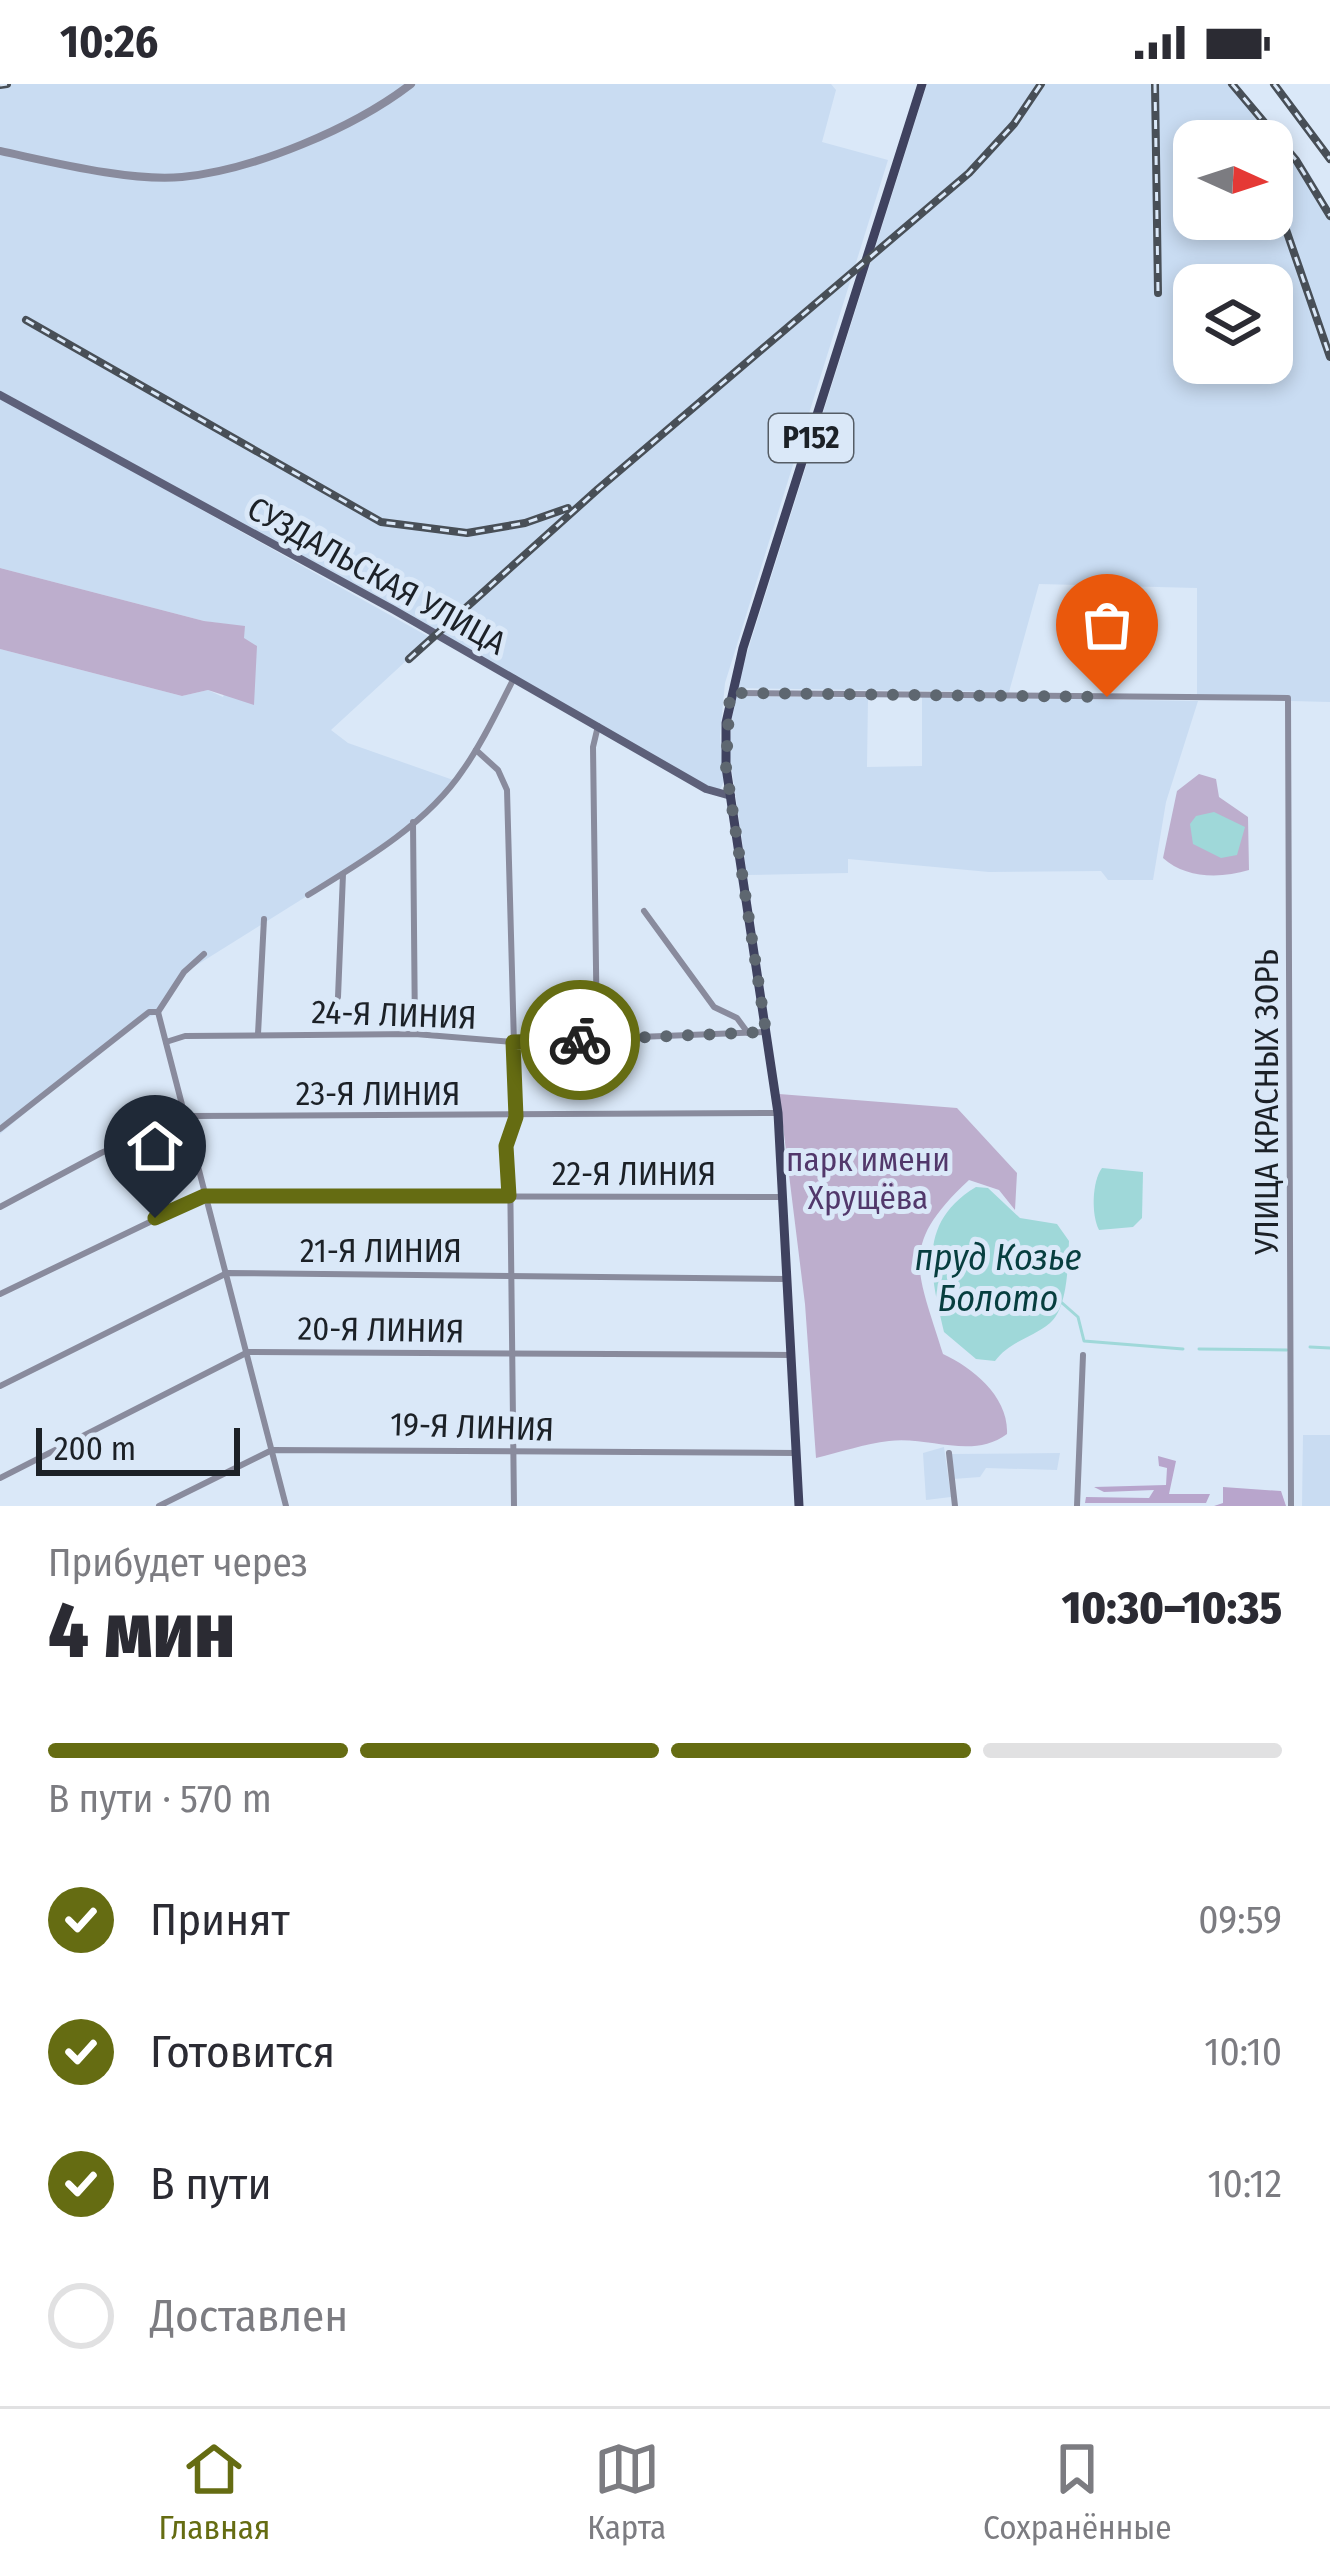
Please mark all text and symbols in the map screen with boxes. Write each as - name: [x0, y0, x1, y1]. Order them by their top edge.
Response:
- text: 10:26: [60, 15, 158, 69]
- north arrow: [1173, 120, 1293, 240]
- map controls: [1173, 120, 1293, 384]
- button: layers: [1173, 264, 1293, 384]
- road number: Р152: [769, 414, 853, 462]
- street label: СУЗДАЛЬСКАЯ УЛИЦА: [240, 488, 513, 664]
- pin: [1056, 574, 1158, 697]
- icon: bag: [1074, 592, 1140, 658]
- street label: УЛИЦА КРАСНЫХ ЗОРЬ: [1247, 949, 1287, 1256]
- courier: [520, 980, 640, 1100]
- street label: 24-Я ЛИНИЯ: [311, 992, 477, 1038]
- icon: bike: [547, 1007, 613, 1073]
- street label: 23-Я ЛИНИЯ: [296, 1074, 460, 1114]
- pin: [104, 1095, 206, 1218]
- icon: home: [122, 1113, 188, 1179]
- park label: парк имени Хрущёва: [786, 1140, 950, 1218]
- street label: 22-Я ЛИНИЯ: [552, 1154, 716, 1194]
- street label: 21-Я ЛИНИЯ: [300, 1231, 462, 1271]
- water label: пруд Козье Болото: [914, 1236, 1082, 1321]
- street label: 20-Я ЛИНИЯ: [297, 1309, 465, 1351]
- street label: 19-Я ЛИНИЯ: [389, 1404, 555, 1450]
- scale bar: [36, 1422, 240, 1475]
- text: 200 m: [54, 1429, 136, 1469]
- text: Прибудет через: [48, 1540, 308, 1586]
- text: 10:30–10:35: [1062, 1581, 1282, 1635]
- text: 4 мин: [48, 1584, 235, 1678]
- text: В пути · 570 m: [48, 1776, 272, 1822]
- icon: check: [48, 1887, 114, 1953]
- text: Принят: [150, 1893, 290, 1947]
- text: 09:59: [1198, 1897, 1282, 1943]
- icon: check: [48, 2019, 114, 2085]
- text: Готовится: [150, 2025, 335, 2079]
- text: 10:10: [1204, 2029, 1282, 2075]
- icon: check: [48, 2151, 114, 2217]
- text: В пути: [150, 2157, 272, 2211]
- text: 10:12: [1207, 2161, 1282, 2207]
- text: Доставлен: [150, 2289, 348, 2343]
- tab: Главная: [159, 2436, 270, 2548]
- tab: Карта: [587, 2436, 666, 2548]
- tab: Сохранённые: [983, 2436, 1171, 2548]

